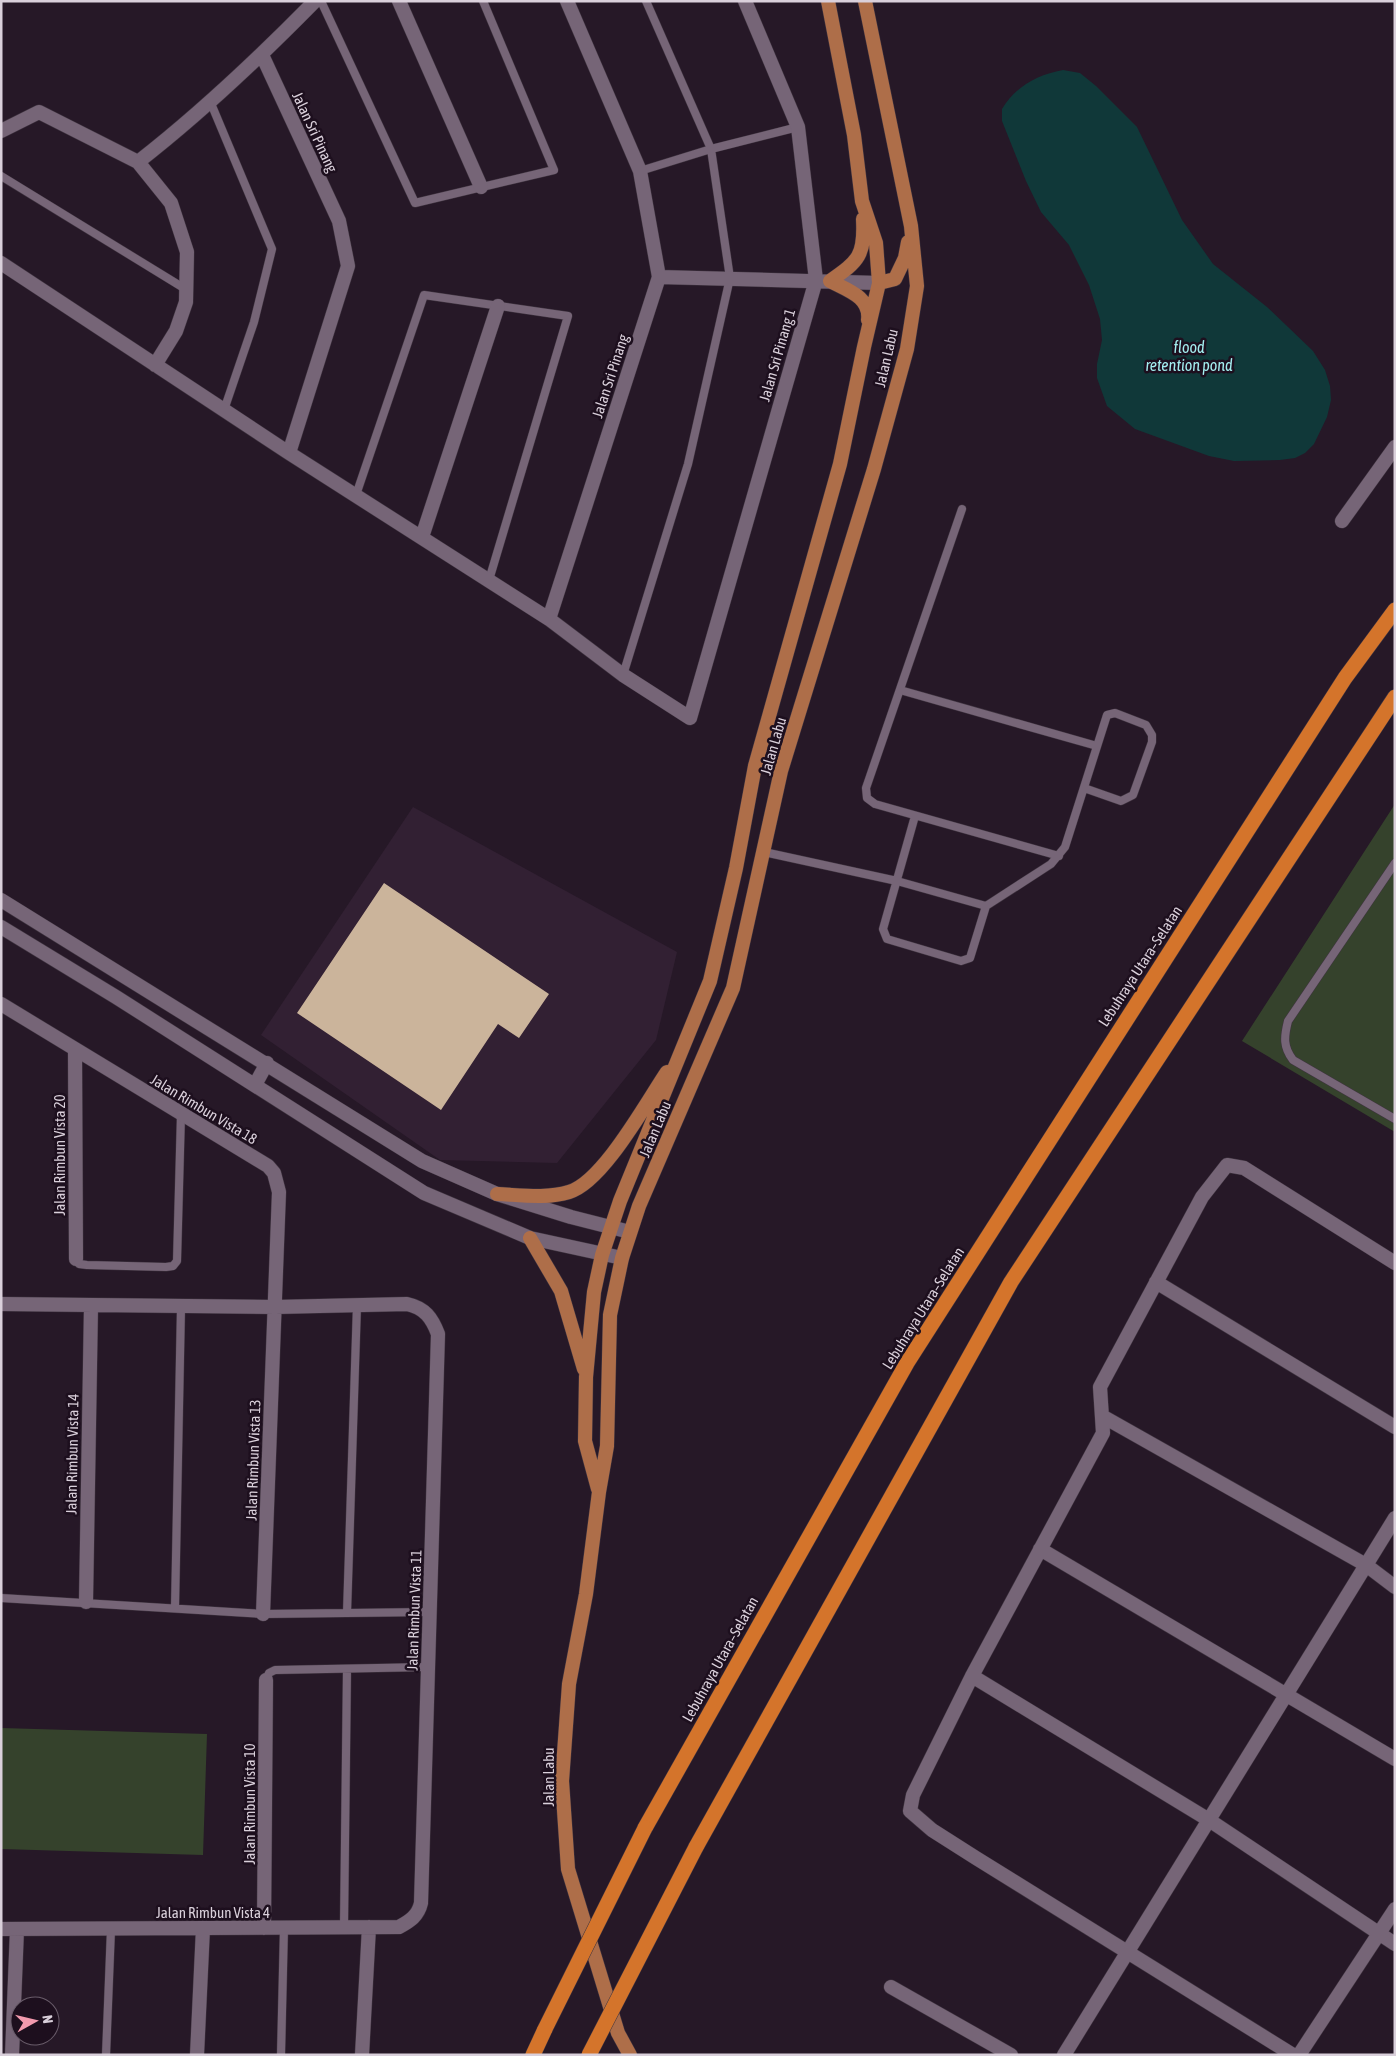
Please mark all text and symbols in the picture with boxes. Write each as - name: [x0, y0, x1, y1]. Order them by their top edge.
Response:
- street label: Jalan Sri Pinang: [289, 89, 341, 175]
- street label: Jalan Sri Pinang 1: [756, 307, 798, 403]
- street label: Jalan Labu: [871, 327, 901, 389]
- street label: Jalan Sri Pinang: [589, 332, 632, 420]
- water label: flood retention pond: [1145, 338, 1233, 375]
- street label: Jalan Labu: [757, 715, 789, 777]
- street label: Lebuhraya Utara–Selatan: [1095, 903, 1185, 1029]
- street label: Jalan Rimbun Vista 18: [148, 1071, 260, 1147]
- street label: Jalan Rimbun Vista 20: [51, 1094, 68, 1216]
- street label: Jalan Labu: [636, 1098, 674, 1160]
- street label: Lebuhraya Utara–Selatan: [879, 1244, 967, 1372]
- street label: Jalan Rimbun Vista 14: [62, 1393, 82, 1515]
- street label: Jalan Rimbun Vista 13: [242, 1399, 264, 1521]
- street label: Jalan Rimbun Vista 11: [403, 1549, 425, 1671]
- street label: Lebuhraya Utara–Selatan: [679, 1594, 761, 1724]
- street label: Jalan Rimbun Vista 10: [241, 1743, 258, 1865]
- street label: Jalan Labu: [540, 1747, 557, 1807]
- street label: Jalan Rimbun Vista 4: [156, 1904, 270, 1921]
- north arrow: [10, 1996, 60, 2046]
- text: N: [39, 2014, 56, 2024]

